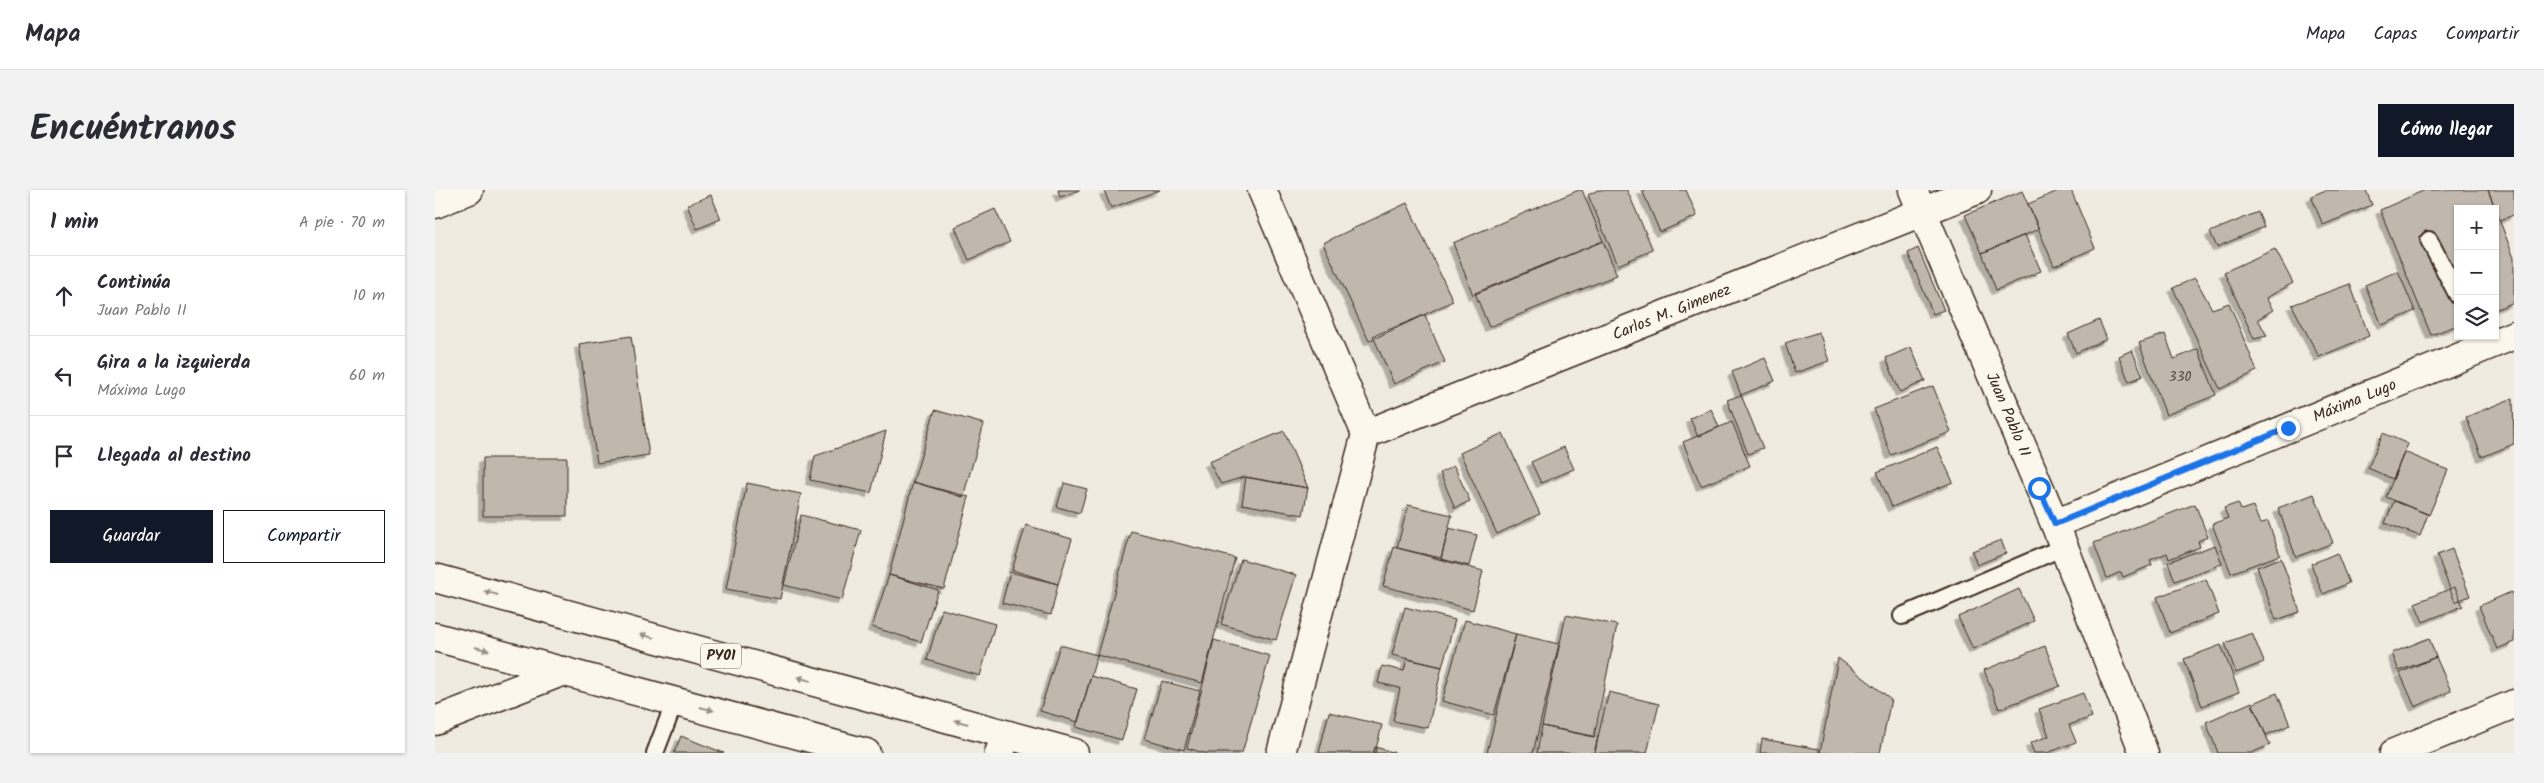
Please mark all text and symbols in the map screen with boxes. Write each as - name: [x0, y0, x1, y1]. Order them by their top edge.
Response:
- text: Mapa: [25, 15, 81, 54]
- text: Mapa: [2306, 20, 2346, 49]
- text: Capas: [2374, 20, 2418, 49]
- text: Compartir: [2446, 20, 2519, 49]
- text: Encuéntranos: [30, 102, 236, 158]
- button: Cómo llegar: [2378, 104, 2514, 157]
- map controls: [2454, 205, 2499, 340]
- button: +: [2454, 205, 2499, 250]
- text: 1 min: [50, 206, 99, 239]
- text: A pie · 70 m: [299, 210, 385, 235]
- button: −: [2454, 250, 2499, 295]
- text: Continúa: [97, 268, 171, 298]
- street label: Carlos M. Gimenez: [1608, 277, 1735, 347]
- icon: ahead: [50, 282, 78, 310]
- text: 10 m: [353, 283, 385, 308]
- button: layers: [2454, 295, 2499, 340]
- text: Juan Pablo II: [97, 298, 187, 323]
- text: Gira a la izquierda: [97, 348, 250, 378]
- icon: left: [50, 362, 78, 390]
- text: 60 m: [349, 363, 385, 388]
- house number: 330: [2169, 366, 2192, 388]
- street label: Juan Pablo II: [1979, 368, 2038, 461]
- street label: Máxima Lugo: [2309, 372, 2400, 429]
- text: Máxima Lugo: [97, 378, 186, 403]
- route end: [2277, 417, 2300, 440]
- text: Llegada al destino: [97, 441, 251, 471]
- icon: arrive: [50, 442, 78, 470]
- route start: [2028, 477, 2051, 500]
- button: Guardar: [50, 510, 213, 563]
- button: Compartir: [223, 510, 385, 563]
- one-way arrow: [483, 589, 498, 597]
- one-way arrow: [640, 632, 655, 640]
- road number: PY01: [701, 644, 741, 668]
- one-way arrow: [475, 645, 490, 653]
- one-way arrow: [796, 675, 812, 683]
- one-way arrow: [699, 706, 714, 714]
- one-way arrow: [953, 718, 968, 726]

